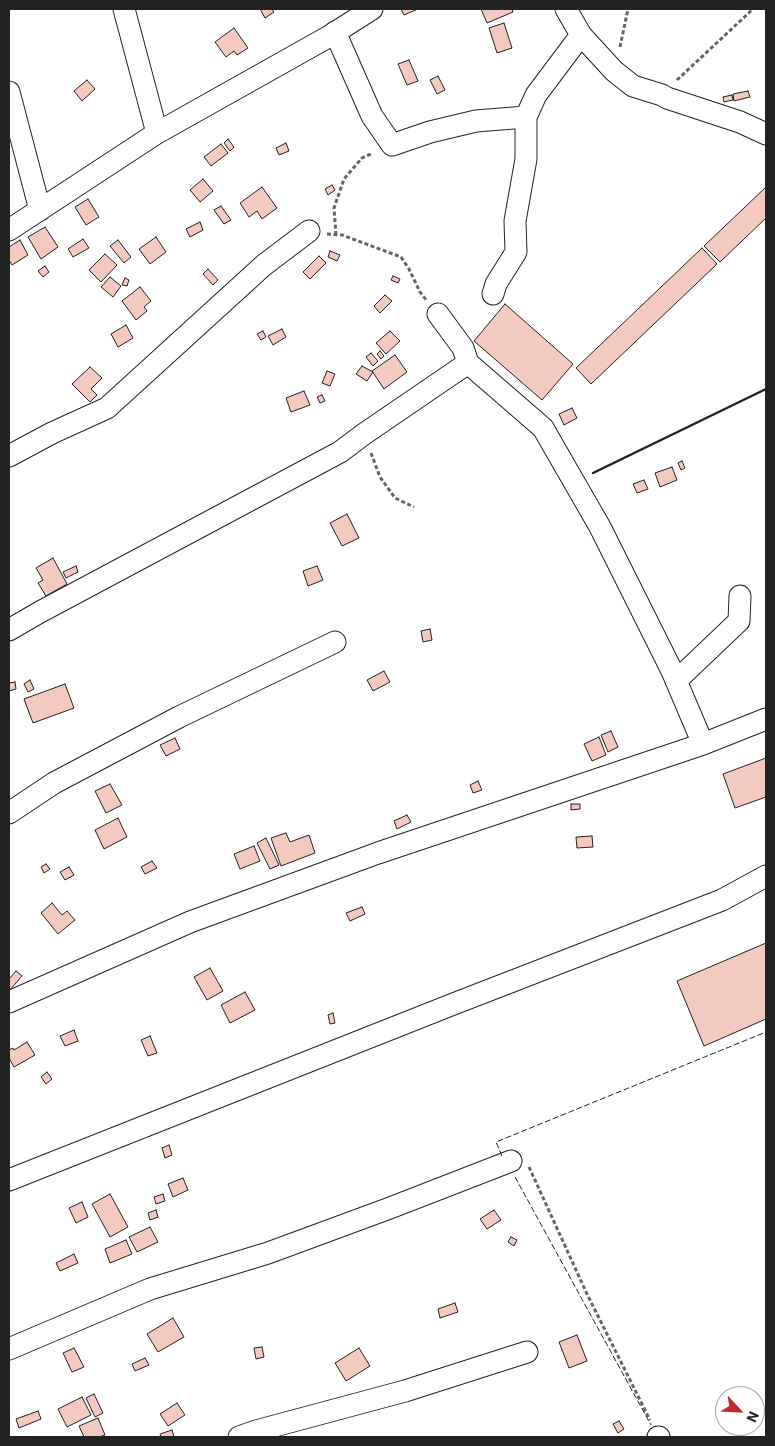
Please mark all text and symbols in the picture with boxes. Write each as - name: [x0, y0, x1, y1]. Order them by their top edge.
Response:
- north arrow: [715, 1386, 765, 1436]
- text: N: [743, 1409, 762, 1425]

